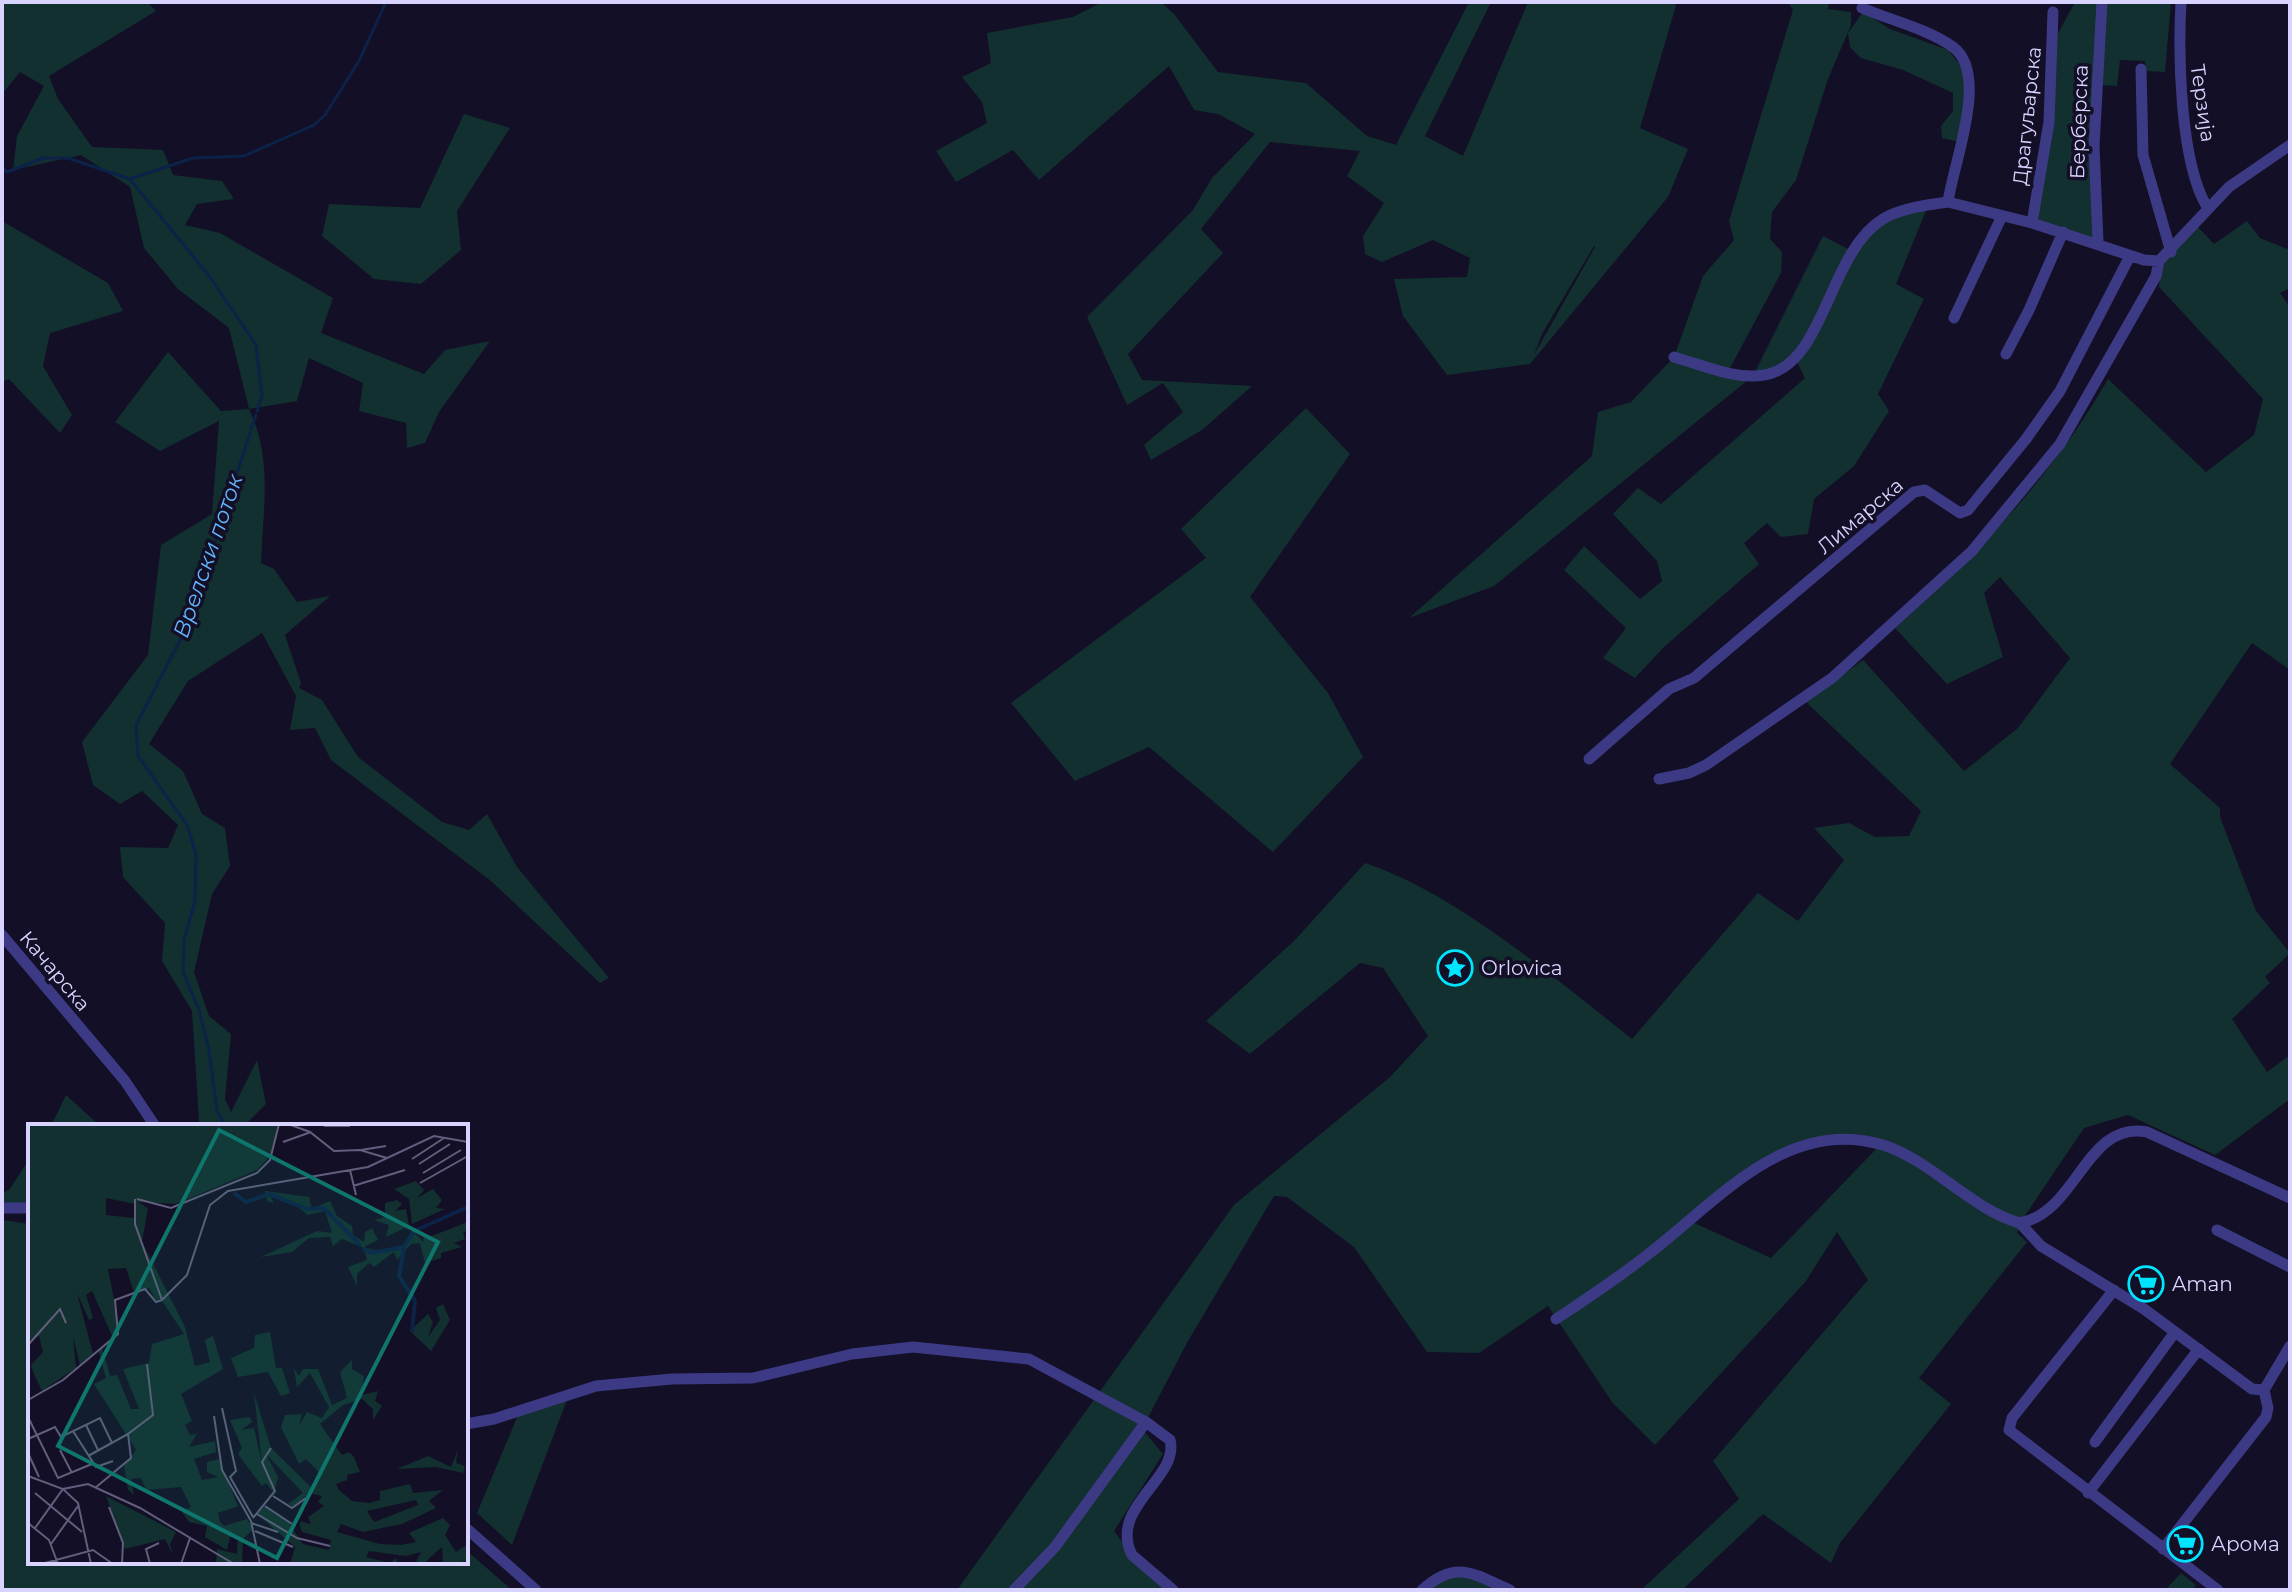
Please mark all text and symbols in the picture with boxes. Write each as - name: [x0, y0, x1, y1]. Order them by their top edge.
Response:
- street label: Драгуљарска: [2008, 45, 2046, 187]
- street label: Терзија: [2186, 63, 2220, 143]
- street label: Берберска: [2065, 65, 2093, 179]
- water label: Врелски поток: [167, 470, 249, 641]
- street label: Лимарска: [1812, 473, 1908, 559]
- street label: Качарска: [15, 926, 95, 1016]
- place icon: Orlovica: [1436, 949, 1474, 987]
- place label: Orlovica: [1481, 956, 1563, 980]
- inset map: [28, 1124, 468, 1564]
- supermarket icon: Aman: [2127, 1265, 2165, 1303]
- place label: Aman: [2172, 1272, 2233, 1296]
- supermarket icon: Арома: [2166, 1525, 2204, 1563]
- place label: Арома: [2211, 1532, 2280, 1556]

